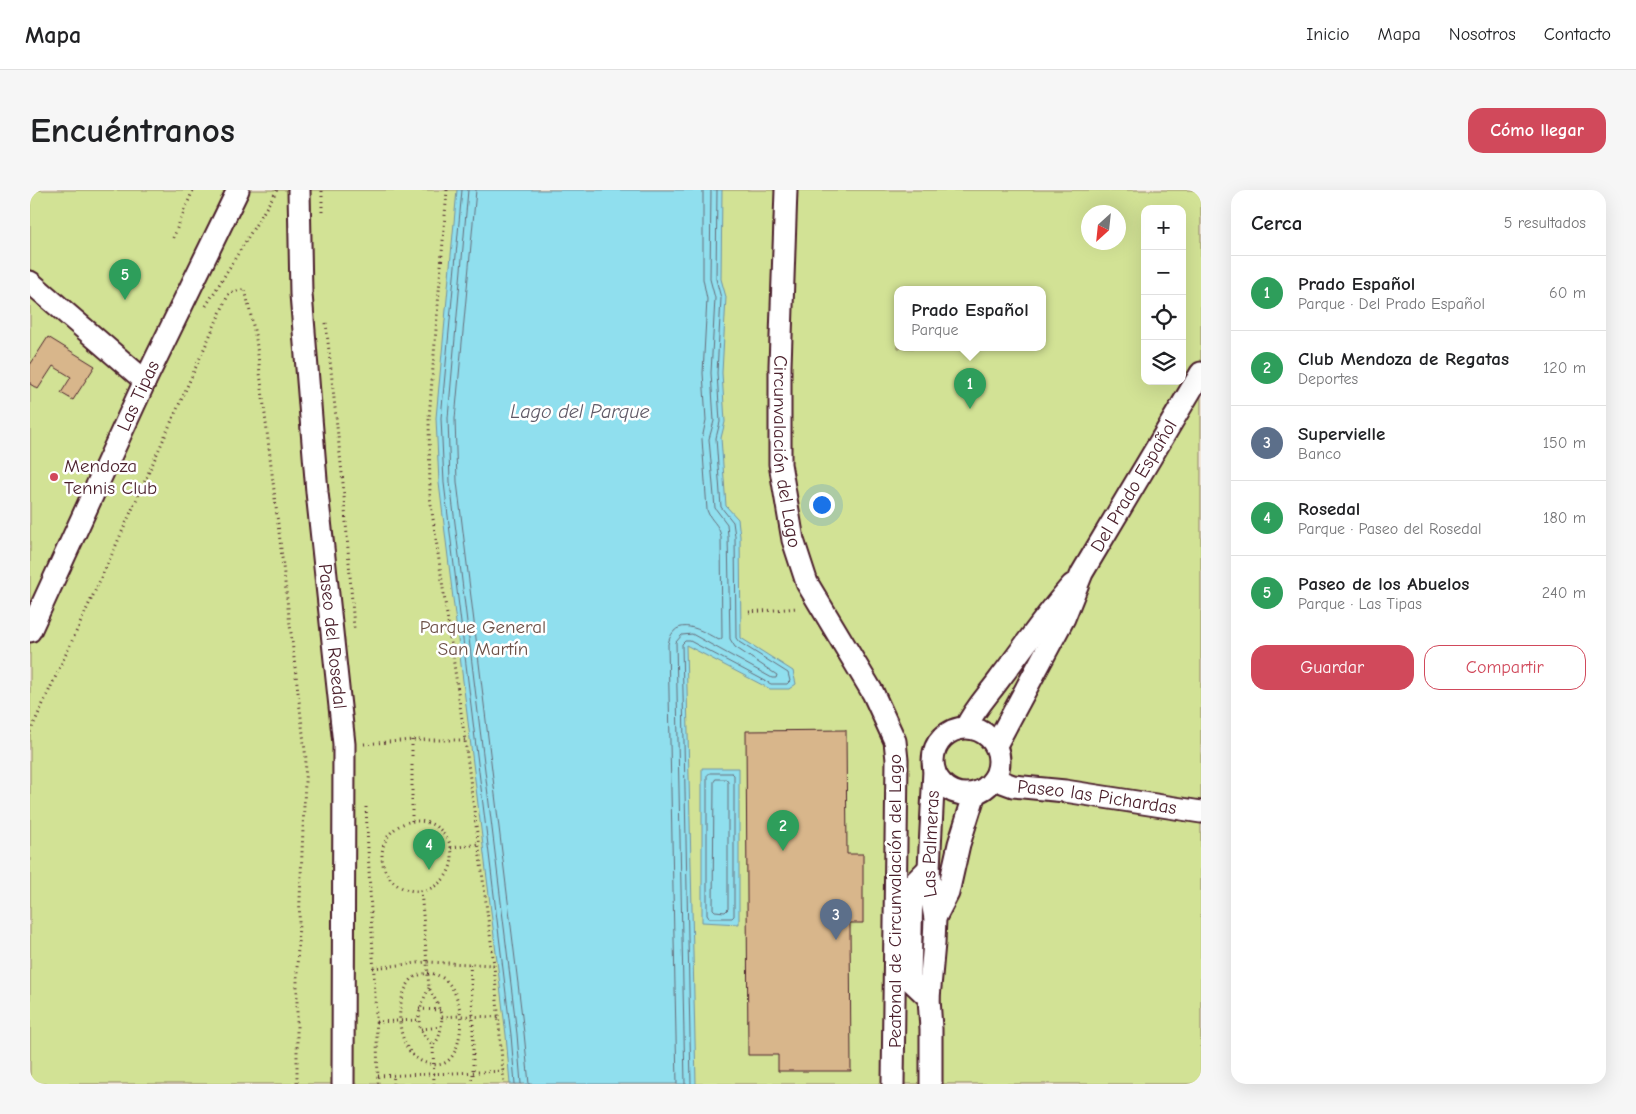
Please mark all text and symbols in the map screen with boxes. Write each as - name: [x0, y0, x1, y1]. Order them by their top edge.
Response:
- text: Mapa: [25, 21, 81, 49]
- text: Inicio: [1306, 24, 1350, 45]
- text: Mapa: [1378, 24, 1421, 45]
- text: Nosotros: [1449, 24, 1516, 45]
- text: Contacto: [1544, 24, 1611, 45]
- button: Cómo llegar: [1468, 108, 1606, 153]
- text: Encuéntranos: [30, 110, 235, 151]
- north arrow: [1081, 205, 1126, 250]
- map controls: [1141, 205, 1186, 385]
- button: +: [1141, 205, 1186, 250]
- text: Cerca: [1251, 211, 1302, 235]
- text: 5 resultados: [1504, 214, 1586, 232]
- button: −: [1141, 250, 1186, 295]
- pin: 5: [109, 259, 141, 300]
- text: Prado Español: [1298, 273, 1415, 295]
- text: 1: [1264, 284, 1270, 302]
- text: 60 m: [1549, 284, 1586, 302]
- popup: [894, 286, 1046, 351]
- button: locate: [1141, 295, 1186, 340]
- text: Parque · Del Prado Español: [1298, 295, 1485, 313]
- text: Prado Español: [911, 299, 1029, 321]
- text: Parque: [911, 321, 958, 339]
- button: layers: [1141, 340, 1186, 385]
- text: Club Mendoza de Regatas: [1298, 348, 1509, 370]
- street label: Circunvalación del Lago: [769, 355, 806, 551]
- street label: Las Tipas: [113, 357, 164, 435]
- text: 2: [1263, 359, 1271, 377]
- text: 120 m: [1543, 359, 1586, 377]
- pin: 1: [954, 368, 986, 409]
- text: Deportes: [1298, 370, 1358, 388]
- water label: Lago del Parque: [510, 400, 650, 423]
- street label: Del Prado Español: [1086, 416, 1182, 556]
- text: Supervielle: [1298, 423, 1385, 445]
- text: 3: [1263, 434, 1271, 452]
- text: 150 m: [1543, 434, 1586, 452]
- text: Banco: [1298, 445, 1341, 463]
- place label: Mendoza Tennis Club: [64, 455, 157, 499]
- marker: Mendoza Tennis Club: [48, 471, 60, 483]
- your location: [809, 492, 835, 518]
- text: Rosedal: [1298, 498, 1360, 520]
- text: 4: [1263, 509, 1271, 527]
- text: 180 m: [1543, 509, 1586, 527]
- text: Parque · Paseo del Rosedal: [1298, 520, 1481, 538]
- street label: Paseo del Rosedal: [314, 563, 351, 710]
- text: Paseo de los Abuelos: [1298, 573, 1469, 595]
- text: 5: [1263, 584, 1271, 602]
- text: 240 m: [1542, 584, 1586, 602]
- text: Parque · Las Tipas: [1298, 595, 1422, 613]
- park label: Parque General San Martín: [420, 616, 546, 660]
- button: Guardar: [1251, 645, 1414, 690]
- button: Compartir: [1424, 645, 1586, 690]
- street label: Peatonal de Circunvalación del Lago: [884, 754, 906, 1048]
- street label: Paseo las Pichardas: [1016, 775, 1178, 819]
- street label: Las Palmeras: [918, 790, 944, 899]
- pin: 2: [767, 810, 799, 851]
- pin: 4: [413, 829, 445, 870]
- pin: 3: [820, 899, 852, 940]

